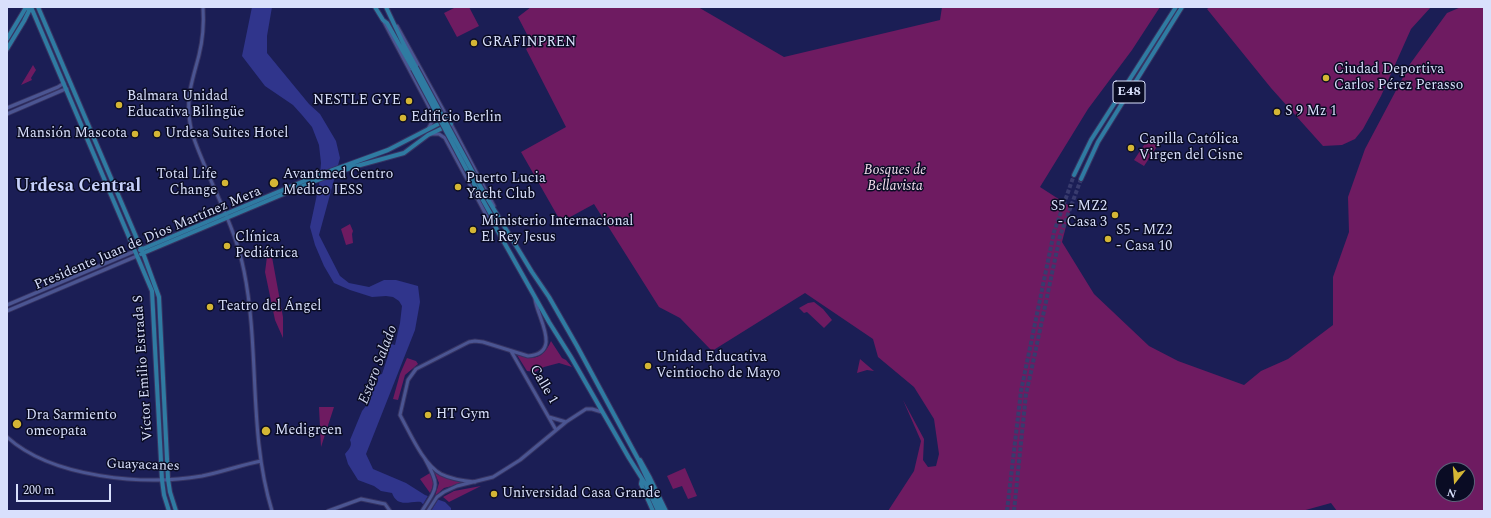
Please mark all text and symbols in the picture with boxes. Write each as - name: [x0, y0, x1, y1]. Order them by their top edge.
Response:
- place label: GRAFINPREN: [482, 35, 576, 51]
- marker: GRAFINPREN: [469, 38, 479, 48]
- place label: Ciudad Deportiva Carlos Pérez Perasso: [1334, 62, 1463, 94]
- marker: Ciudad Deportiva Carlos Pérez Perasso: [1321, 73, 1331, 83]
- road number: E48: [1113, 81, 1145, 103]
- place label: Balmara Unidad Educativa Bilingüe: [127, 89, 244, 122]
- place label: NESTLE GYE: [313, 93, 401, 109]
- marker: NESTLE GYE: [404, 96, 414, 106]
- marker: Balmara Unidad Educativa Bilingüe: [114, 100, 124, 110]
- place label: S 9 Mz 1: [1285, 104, 1337, 120]
- marker: S 9 Mz 1: [1272, 107, 1282, 117]
- place label: Edificio Berlin: [411, 110, 502, 126]
- marker: Edificio Berlin: [398, 113, 408, 123]
- place label: Mansión Mascota: [17, 126, 127, 142]
- place label: Urdesa Suites Hotel: [165, 126, 288, 142]
- marker: Mansión Mascota: [130, 129, 140, 139]
- marker: Urdesa Suites Hotel: [152, 129, 162, 139]
- place label: Capilla Católica Virgen del Cisne: [1139, 132, 1243, 164]
- marker: Capilla Católica Virgen del Cisne: [1126, 143, 1136, 153]
- park label: Bosques de Bellavista: [864, 163, 926, 196]
- place label: Total Life Change: [157, 167, 217, 200]
- place label: Avantmed Centro Medico IESS: [283, 167, 393, 200]
- place label: Puerto Lucia Yacht Club: [466, 171, 546, 204]
- district label: Urdesa Central: [15, 176, 141, 198]
- marker: Avantmed Centro Medico IESS: [268, 177, 280, 189]
- marker: Total Life Change: [220, 178, 230, 188]
- marker: Puerto Lucia Yacht Club: [453, 182, 463, 192]
- street label: Presidente Juan de Dios Martínez Mera: [32, 183, 264, 295]
- place label: S5 - MZ2 - Casa 3: [1051, 199, 1107, 232]
- marker: S5 - MZ2 - Casa 3: [1110, 210, 1120, 220]
- place label: Ministerio Internacional El Rey Jesus: [481, 214, 633, 246]
- place label: S5 - MZ2 - Casa 10: [1116, 223, 1172, 256]
- marker: Ministerio Internacional El Rey Jesus: [468, 225, 478, 235]
- place label: Clínica Pediátrica: [235, 230, 298, 262]
- marker: S5 - MZ2 - Casa 10: [1103, 234, 1113, 244]
- marker: Clínica Pediátrica: [222, 241, 232, 251]
- street label: Víctor Emilio Estrada S: [131, 294, 157, 442]
- place label: Teatro del Ángel: [218, 299, 321, 315]
- marker: Teatro del Ángel: [205, 302, 215, 312]
- water label: Estero Salado: [356, 323, 402, 407]
- place label: Unidad Educativa Veintiocho de Mayo: [656, 350, 780, 382]
- marker: Unidad Educativa Veintiocho de Mayo: [643, 361, 653, 371]
- street label: Calle 1: [525, 362, 561, 408]
- place label: HT Gym: [436, 407, 490, 423]
- place label: Dra Sarmiento omeopata: [26, 408, 117, 440]
- marker: HT Gym: [423, 410, 433, 420]
- marker: Dra Sarmiento omeopata: [11, 418, 23, 430]
- place label: Medigreen: [275, 423, 342, 439]
- marker: Medigreen: [260, 425, 272, 437]
- street label: Guayacanes: [106, 456, 180, 476]
- north arrow: [1435, 462, 1475, 502]
- scale bar: [18, 476, 113, 502]
- text: 200 m: [23, 481, 54, 500]
- text: N: [1445, 484, 1458, 502]
- place label: Universidad Casa Grande: [502, 486, 660, 502]
- marker: Universidad Casa Grande: [489, 489, 499, 499]

